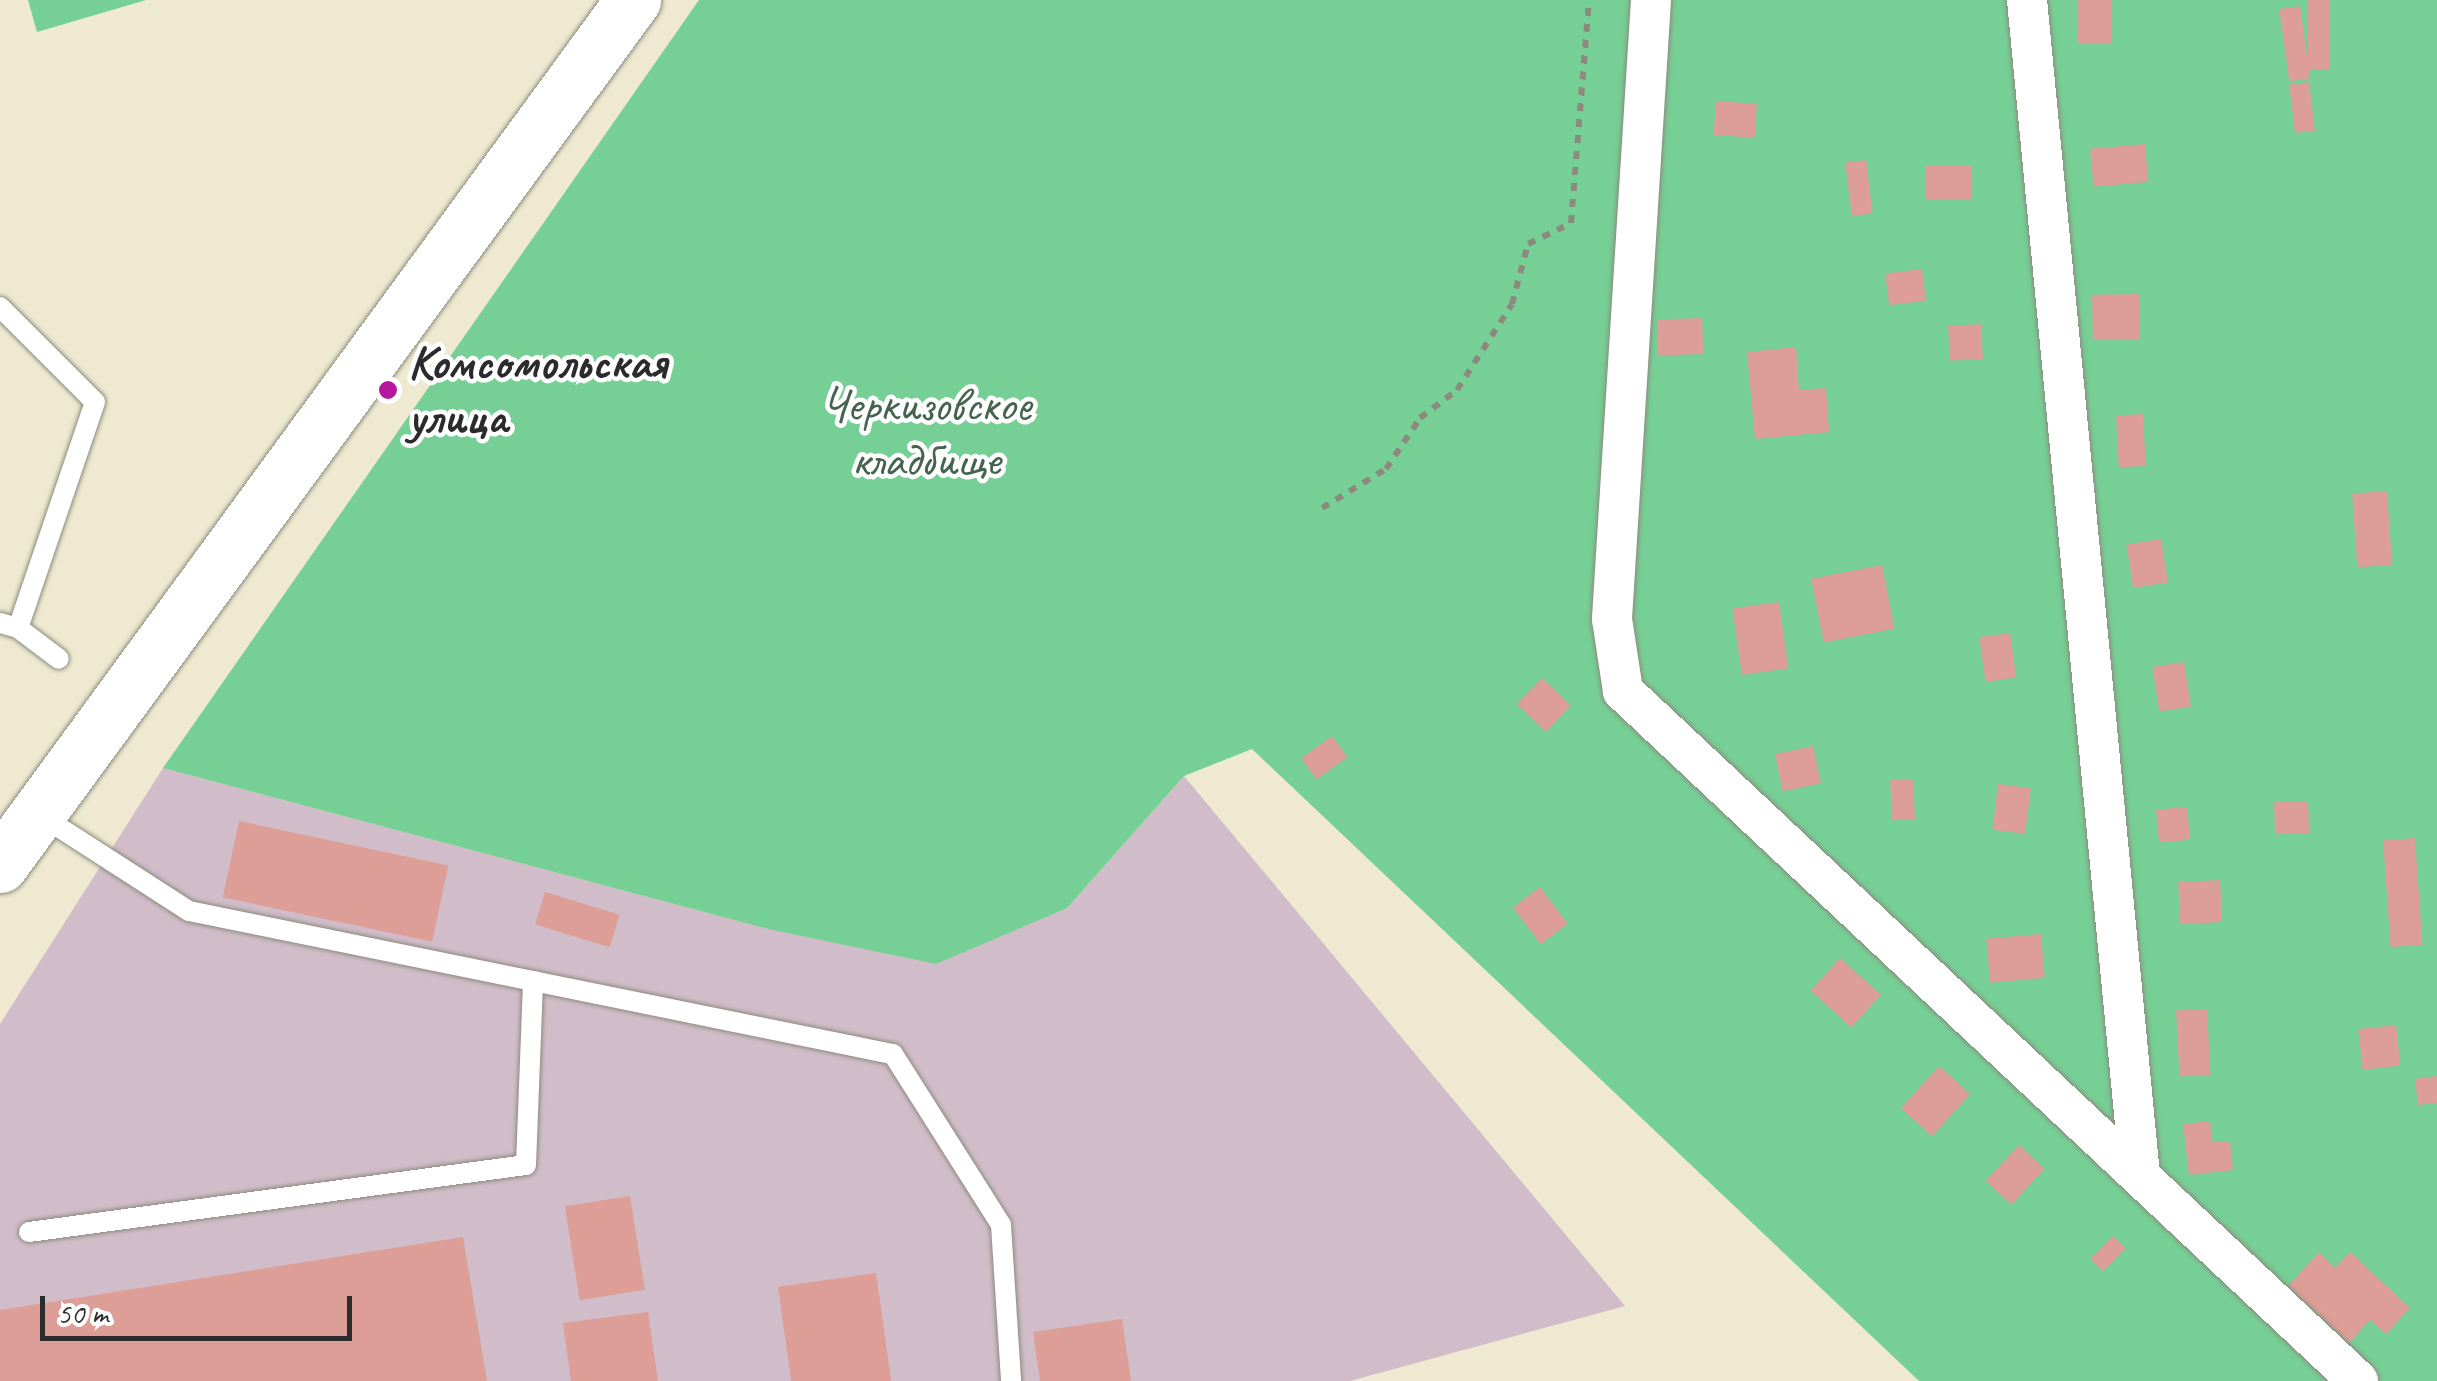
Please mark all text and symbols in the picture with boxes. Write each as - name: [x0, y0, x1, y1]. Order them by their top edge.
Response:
- place label: Комсомольская улица: [408, 333, 667, 446]
- park label: Черкизовское кладбище: [821, 375, 1031, 488]
- marker: Комсомольская улица: [377, 379, 399, 401]
- scale bar: [45, 1276, 358, 1338]
- text: 50 m: [57, 1294, 108, 1332]

